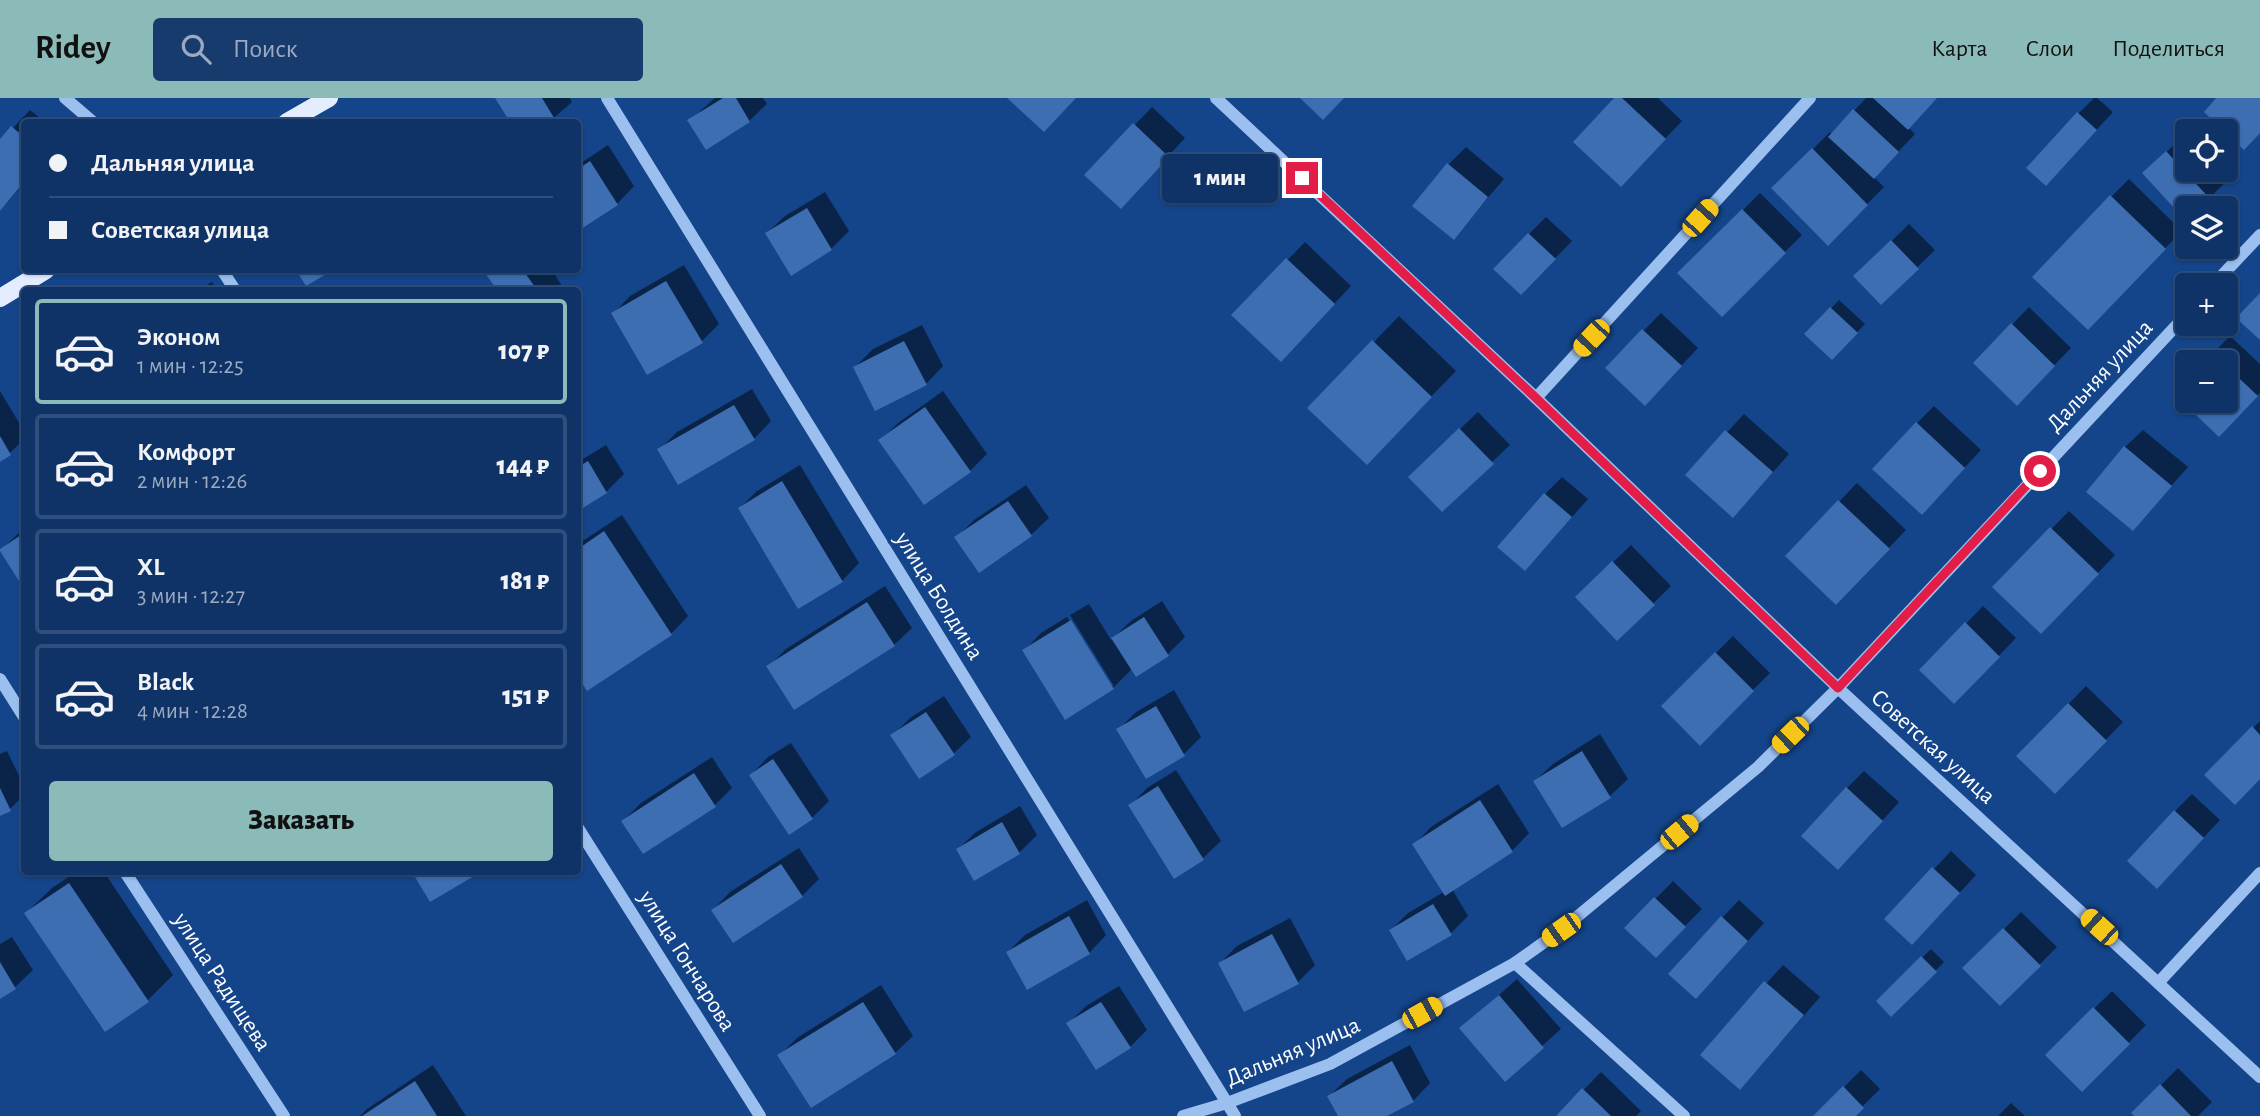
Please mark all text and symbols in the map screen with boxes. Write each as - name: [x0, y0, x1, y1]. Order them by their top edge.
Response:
- search box: [153, 18, 643, 81]
- icon: search: [177, 30, 215, 68]
- text: Ridey: [35, 32, 111, 65]
- text: Поиск: [233, 36, 298, 62]
- text: Карта: [1931, 37, 1987, 61]
- text: Слои: [2025, 37, 2074, 61]
- text: Поделиться: [2112, 37, 2225, 61]
- map controls: [2175, 119, 2238, 413]
- button: locate: [2175, 119, 2238, 182]
- text: Дальняя улица: [91, 150, 255, 176]
- callout: 1 мин: [1162, 154, 1278, 202]
- route end: [1286, 162, 1318, 194]
- text: 1 мин: [1194, 167, 1246, 190]
- car: [1679, 195, 1722, 241]
- button: layers: [2175, 196, 2238, 259]
- text: Советская улица: [91, 217, 269, 243]
- button: +: [2175, 273, 2238, 336]
- car: [1569, 315, 1614, 361]
- street label: Дальняя улица: [2042, 315, 2158, 437]
- icon: car: [53, 320, 116, 383]
- text: Эконом: [137, 324, 220, 350]
- text: 107 ₽: [498, 338, 549, 364]
- button: −: [2175, 350, 2238, 413]
- text: 1 мин · 12:25: [137, 355, 244, 378]
- icon: car: [53, 435, 116, 498]
- text: Комфорт: [137, 439, 235, 465]
- text: 144 ₽: [496, 453, 549, 479]
- route start: [2024, 455, 2056, 487]
- text: 2 мин · 12:26: [137, 470, 247, 493]
- street label: улица Болдина: [890, 527, 988, 664]
- icon: car: [53, 550, 116, 613]
- text: XL: [137, 554, 164, 580]
- text: 181 ₽: [501, 568, 549, 594]
- text: 3 мин · 12:27: [137, 585, 245, 608]
- icon: car: [53, 665, 116, 728]
- text: Black: [137, 669, 194, 695]
- text: 151 ₽: [502, 683, 549, 709]
- street label: Советская улица: [1866, 685, 2000, 809]
- text: 4 мин · 12:28: [137, 700, 248, 723]
- car: [1768, 713, 1813, 757]
- button: Заказать: [49, 781, 553, 861]
- car: [1657, 810, 1702, 854]
- street label: улица Гончарова: [634, 885, 740, 1036]
- car: [2077, 905, 2122, 949]
- street label: улица Радищева: [168, 908, 275, 1055]
- car: [1538, 909, 1585, 951]
- car: [1399, 994, 1446, 1032]
- street label: Дальняя улица: [1222, 1013, 1364, 1091]

